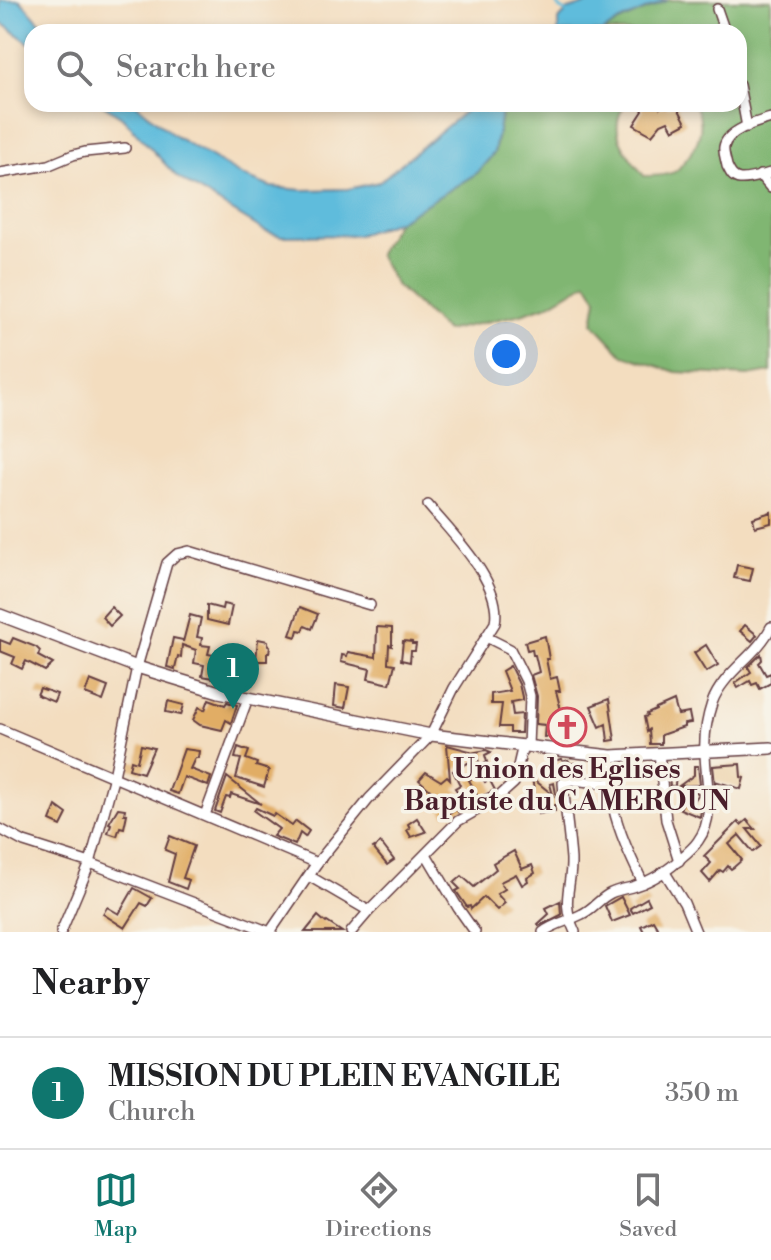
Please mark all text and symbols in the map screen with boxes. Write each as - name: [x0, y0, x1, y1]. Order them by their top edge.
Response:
- search box: [24, 24, 747, 112]
- icon: search: [52, 46, 96, 90]
- text: Search here: [116, 49, 276, 87]
- your location: [486, 334, 526, 374]
- pin: 1: [207, 643, 259, 709]
- church icon: Union des Eglises Baptiste du CAMEROUN: [546, 706, 588, 748]
- place label: Union des Eglises Baptiste du CAMEROUN: [404, 752, 730, 819]
- text: Nearby: [32, 963, 150, 1005]
- text: MISSION DU PLEIN EVANGILE: [108, 1058, 560, 1096]
- text: 1: [52, 1077, 64, 1109]
- text: 350 m: [665, 1077, 739, 1109]
- text: Church: [108, 1096, 196, 1128]
- tab: Map: [94, 1168, 138, 1243]
- tab: Directions: [326, 1168, 432, 1243]
- tab: Saved: [619, 1168, 677, 1243]

